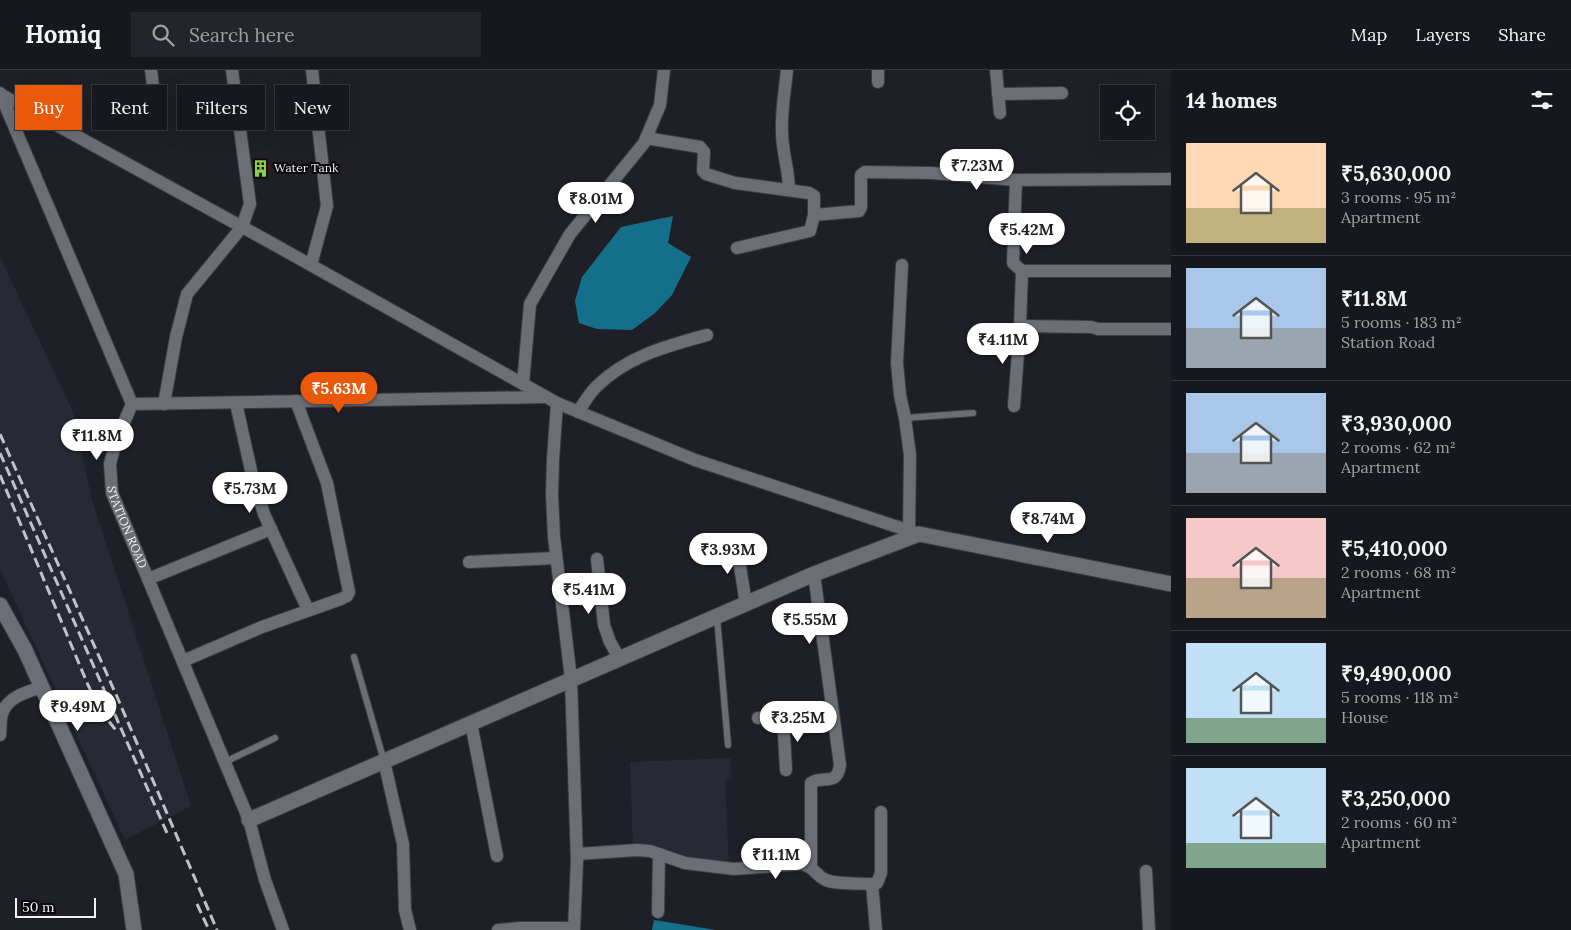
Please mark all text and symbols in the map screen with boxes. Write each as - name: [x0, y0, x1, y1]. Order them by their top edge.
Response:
- search box: [131, 12, 481, 57]
- text: Homiq: [25, 19, 101, 50]
- icon: search: [149, 21, 177, 49]
- text: Search here: [189, 23, 295, 47]
- text: Map: [1351, 23, 1387, 46]
- text: Layers: [1415, 23, 1470, 46]
- text: Share: [1498, 23, 1546, 46]
- chip: Buy: [15, 85, 82, 130]
- chip: Rent: [92, 85, 167, 130]
- chip: Filters: [177, 85, 265, 130]
- chip: New: [275, 85, 349, 130]
- map controls: [1100, 85, 1155, 140]
- button: locate: [1100, 85, 1155, 140]
- icon: filters: [1528, 86, 1556, 114]
- text: 14 homes: [1186, 87, 1277, 114]
- pin: ₹7.23M: [936, 148, 1018, 191]
- text: ₹7.23M: [951, 155, 1003, 175]
- building icon: Water Tank: [250, 158, 270, 178]
- place label: Water Tank: [274, 160, 339, 175]
- text: ₹5,630,000: [1341, 160, 1451, 187]
- icon: home: [1226, 163, 1286, 223]
- pin: ₹8.01M: [555, 182, 637, 224]
- text: 3 rooms · 95 m²: [1341, 187, 1456, 207]
- text: ₹8.01M: [569, 188, 623, 208]
- text: Apartment: [1341, 207, 1421, 227]
- pin: ₹5.42M: [986, 212, 1068, 255]
- text: ₹5.42M: [1000, 219, 1054, 239]
- text: ₹11.8M: [1341, 285, 1407, 312]
- icon: home: [1226, 288, 1286, 348]
- text: 5 rooms · 183 m²: [1341, 312, 1462, 332]
- pin: ₹4.11M: [962, 322, 1044, 365]
- text: ₹4.11M: [978, 329, 1028, 349]
- text: Station Road: [1341, 332, 1435, 352]
- pin: ₹5.63M: [298, 372, 380, 414]
- text: ₹5.63M: [311, 378, 367, 398]
- text: ₹3,930,000: [1341, 410, 1452, 437]
- icon: home: [1226, 413, 1286, 473]
- pin: ₹11.8M: [56, 418, 138, 461]
- text: ₹11.8M: [72, 425, 122, 445]
- text: 2 rooms · 62 m²: [1341, 437, 1456, 457]
- text: Apartment: [1341, 457, 1421, 477]
- pin: ₹5.73M: [209, 472, 291, 514]
- text: ₹5.73M: [223, 478, 277, 498]
- street label: STATION ROAD: [105, 485, 151, 571]
- pin: ₹8.74M: [1007, 502, 1089, 544]
- text: ₹8.74M: [1021, 508, 1075, 528]
- pin: ₹3.93M: [687, 532, 769, 575]
- text: ₹5,410,000: [1341, 535, 1448, 562]
- icon: home: [1226, 538, 1286, 598]
- text: ₹3.93M: [700, 539, 756, 559]
- text: 2 rooms · 68 m²: [1341, 562, 1456, 582]
- pin: ₹5.41M: [548, 572, 630, 615]
- text: ₹5.41M: [563, 579, 615, 599]
- text: Apartment: [1341, 582, 1421, 602]
- pin: ₹5.55M: [769, 602, 851, 645]
- text: ₹5.55M: [783, 609, 837, 629]
- text: ₹9,490,000: [1341, 660, 1452, 687]
- icon: home: [1226, 663, 1286, 723]
- text: 5 rooms · 118 m²: [1341, 687, 1459, 707]
- pin: ₹9.49M: [37, 690, 119, 732]
- text: ₹9.49M: [50, 696, 106, 716]
- pin: ₹3.25M: [757, 700, 839, 743]
- text: ₹3.25M: [771, 707, 825, 727]
- text: House: [1341, 707, 1388, 727]
- text: ₹3,250,000: [1341, 785, 1451, 812]
- icon: home: [1226, 788, 1286, 848]
- text: 2 rooms · 60 m²: [1341, 812, 1457, 832]
- text: Apartment: [1341, 832, 1421, 852]
- pin: ₹11.1M: [735, 838, 817, 880]
- text: ₹11.1M: [752, 844, 800, 864]
- scale bar: [15, 895, 96, 918]
- text: 50 m: [22, 898, 55, 916]

